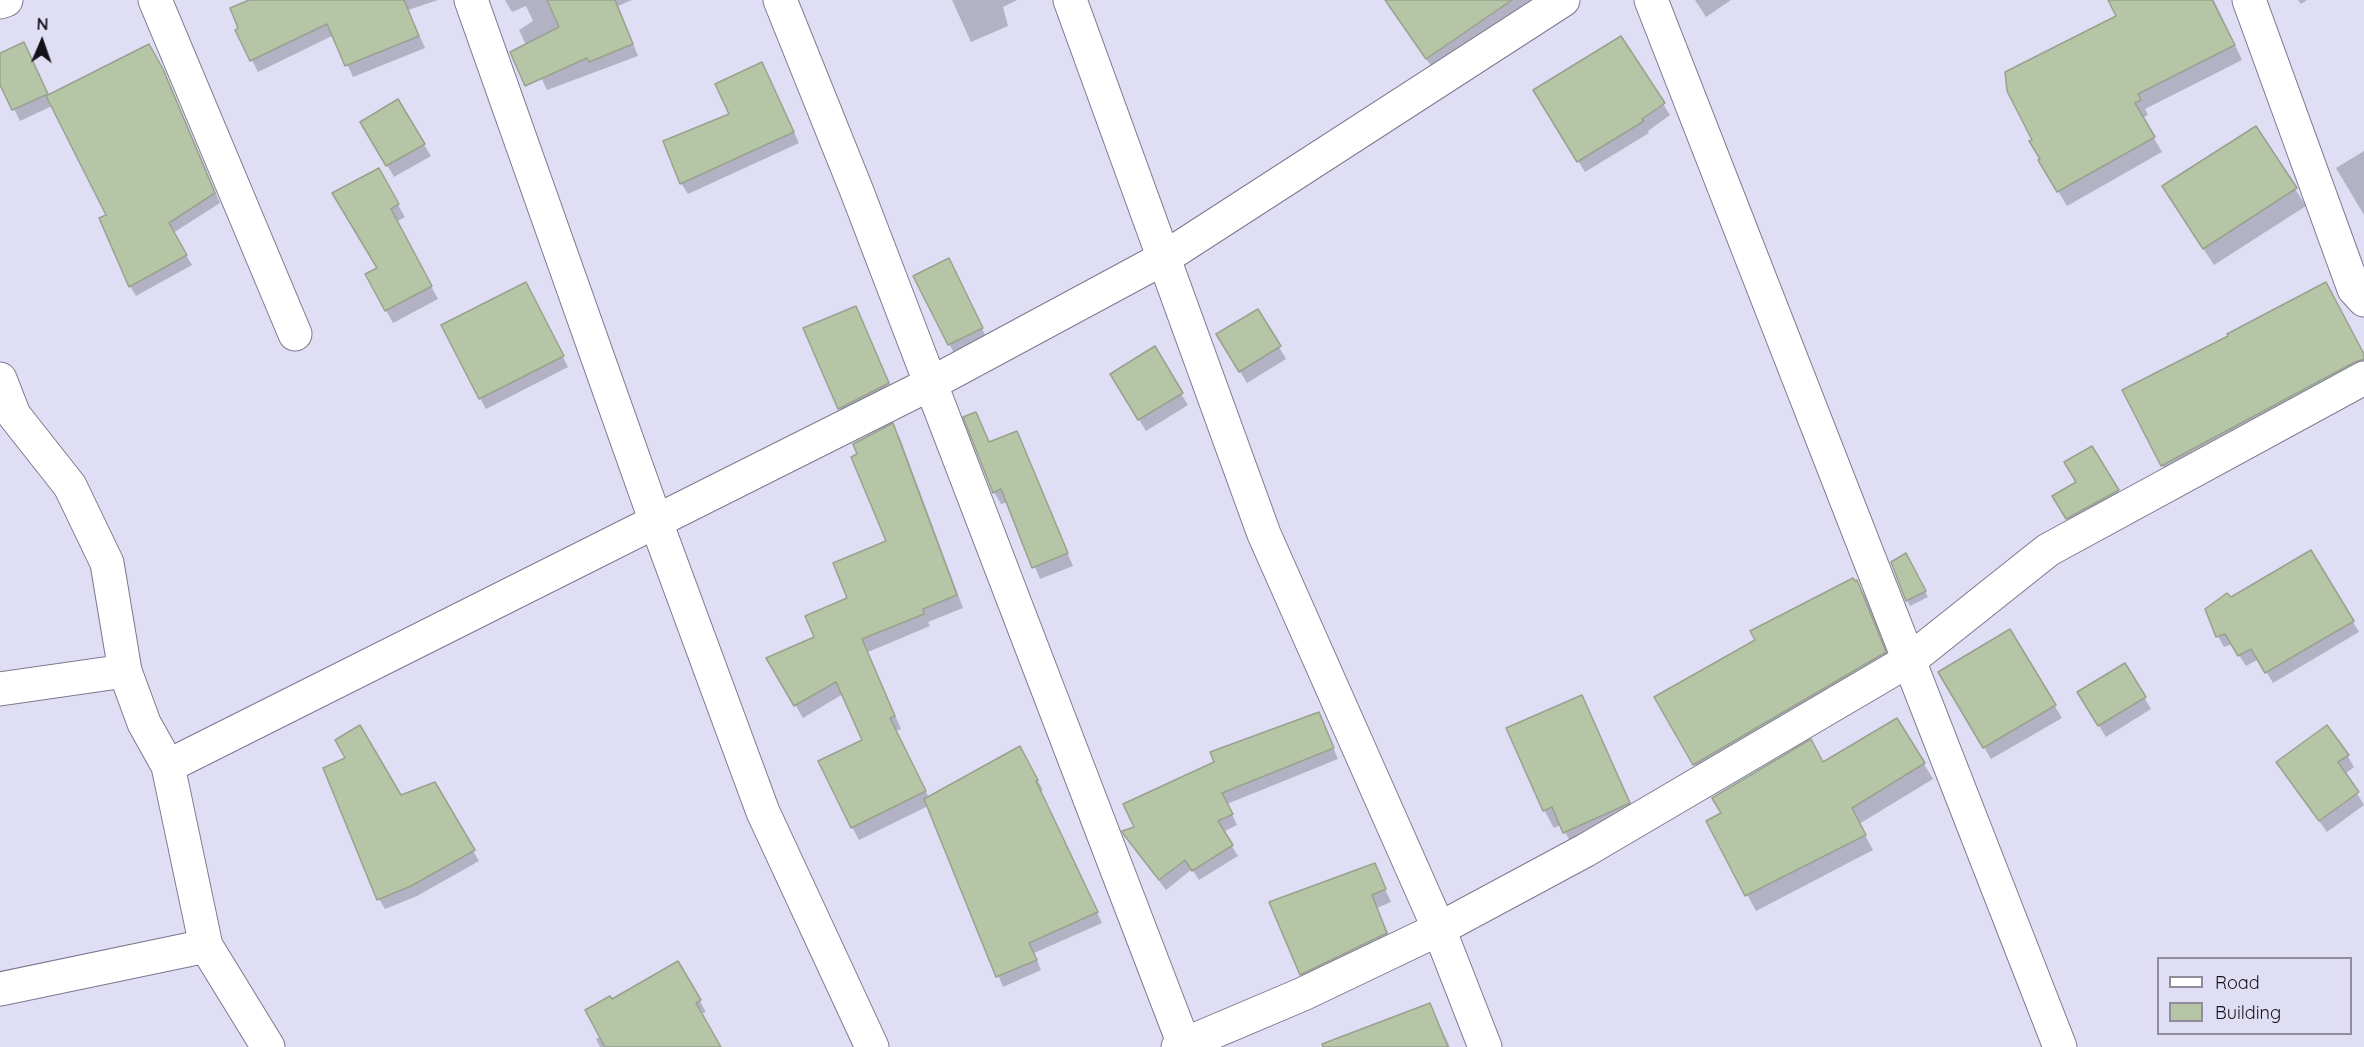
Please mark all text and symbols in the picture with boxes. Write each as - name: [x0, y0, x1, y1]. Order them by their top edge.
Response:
- north arrow: [12, 12, 72, 72]
- text: N: [36, 14, 49, 34]
- legend: [2157, 957, 2352, 1035]
- text: Road: [2215, 971, 2260, 994]
- text: Building: [2215, 1001, 2281, 1024]

